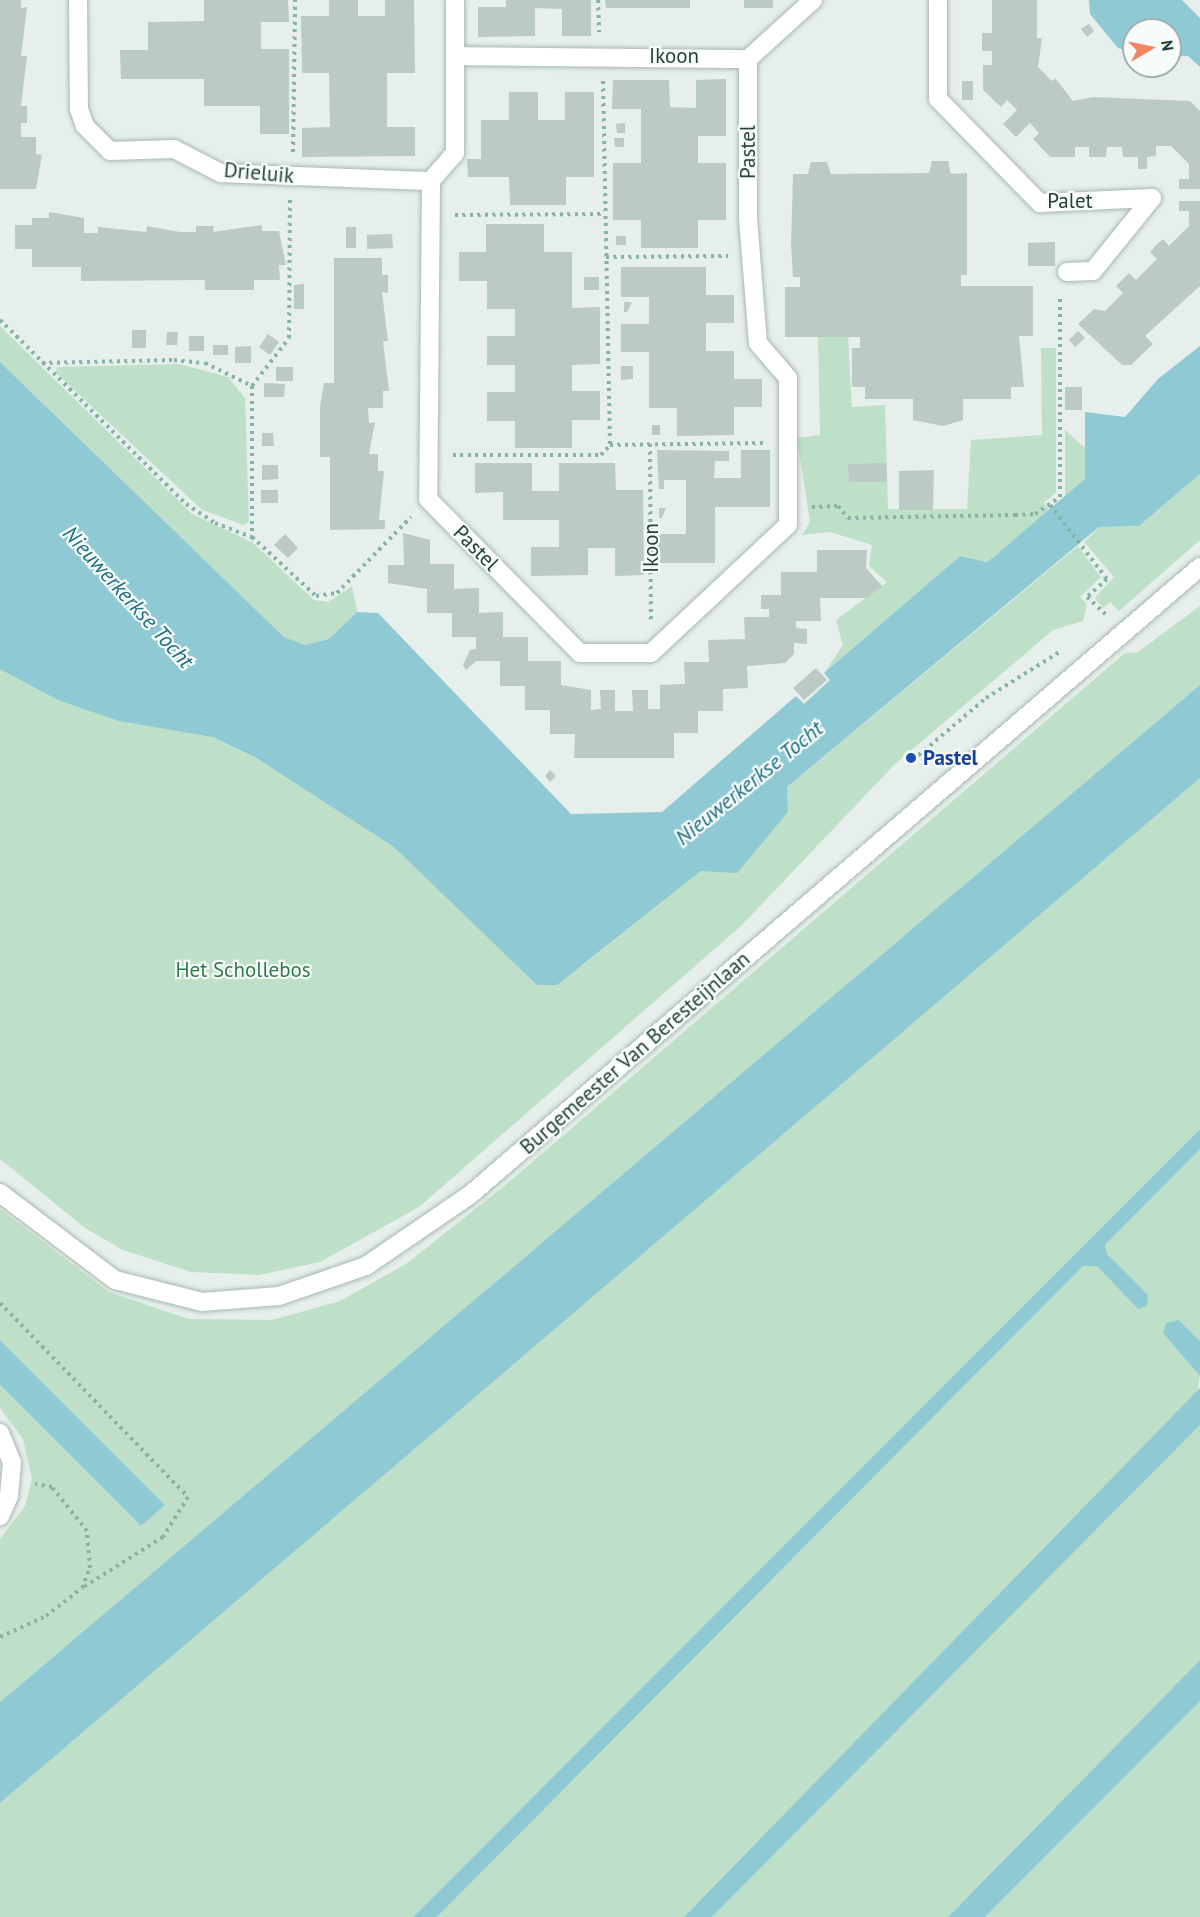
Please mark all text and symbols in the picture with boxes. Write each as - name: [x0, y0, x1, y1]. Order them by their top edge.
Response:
- north arrow: [1122, 18, 1182, 78]
- text: N: [1157, 39, 1179, 52]
- street label: Ikoon: [649, 43, 699, 69]
- street label: Pastel: [735, 125, 761, 179]
- street label: Drieluik: [223, 157, 295, 189]
- street label: Palet: [1047, 188, 1093, 214]
- water label: Nieuwerkerkse Tocht: [57, 520, 199, 674]
- street label: Pastel: [448, 520, 504, 576]
- street label: Ikoon: [638, 523, 664, 573]
- water label: Nieuwerkerkse Tocht: [670, 715, 828, 851]
- place label: Pastel: [923, 745, 978, 771]
- marker: Pastel: [904, 751, 918, 765]
- street label: Burgemeester Van Beresteijnlaan: [515, 946, 755, 1160]
- park label: Het Schollebos: [175, 957, 311, 983]

